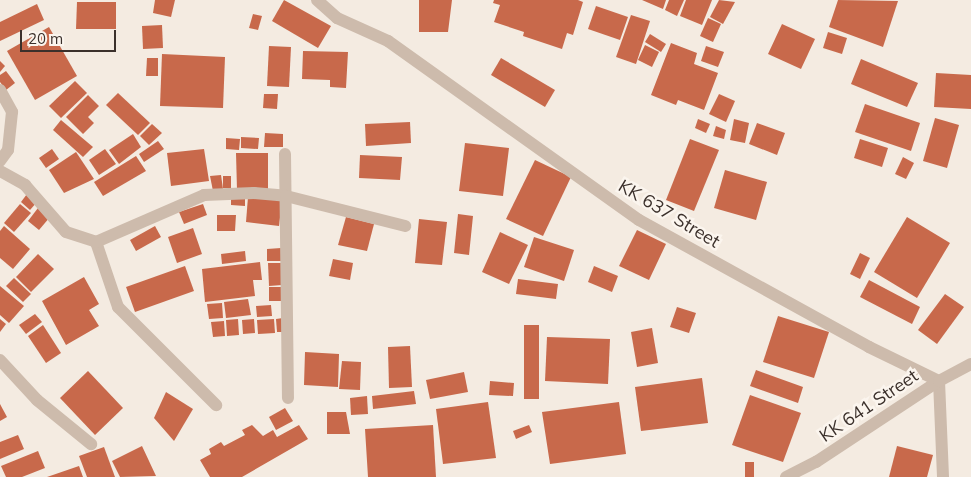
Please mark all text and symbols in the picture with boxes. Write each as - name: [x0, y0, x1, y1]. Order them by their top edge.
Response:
- scale bar: [22, 20, 119, 52]
- text: 20 m: [28, 29, 63, 48]
- street label: KK 637 Street: [614, 175, 724, 253]
- street label: KK 641 Street: [816, 365, 922, 447]

